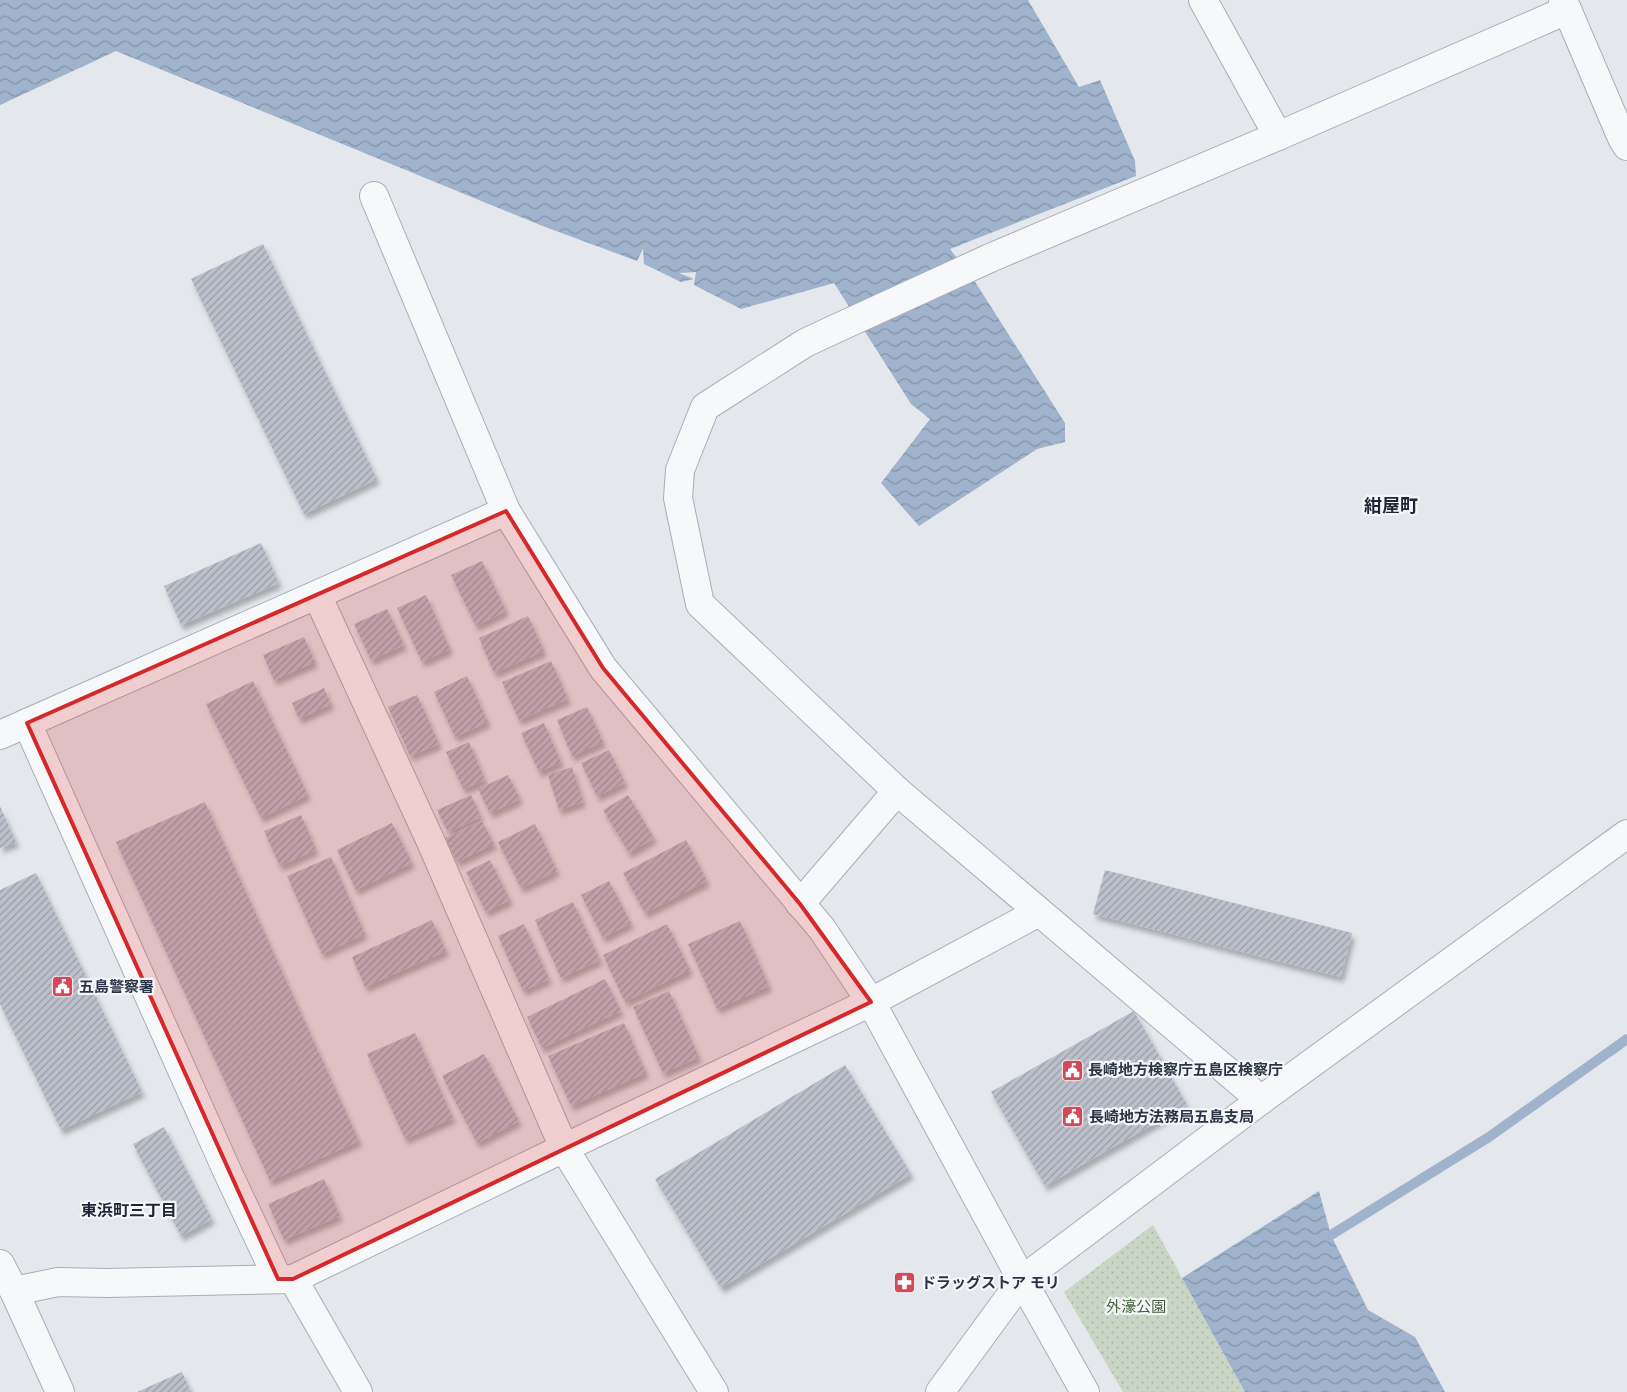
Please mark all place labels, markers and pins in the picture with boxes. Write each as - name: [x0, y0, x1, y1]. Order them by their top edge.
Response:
- public building icon: 五島警察署: [51, 975, 75, 999]
- place label: 五島警察署: [79, 978, 154, 998]
- public building icon: 長崎地方検察庁五島区検察庁: [1060, 1058, 1084, 1082]
- place label: 長崎地方検察庁五島区検察庁: [1088, 1061, 1283, 1081]
- public building icon: 長崎地方法務局五島支局: [1061, 1105, 1085, 1129]
- place label: 長崎地方法務局五島支局: [1089, 1108, 1254, 1128]
- pharmacy icon: ドラッグストア モリ: [893, 1271, 917, 1295]
- place label: ドラッグストア モリ: [921, 1275, 1060, 1294]

